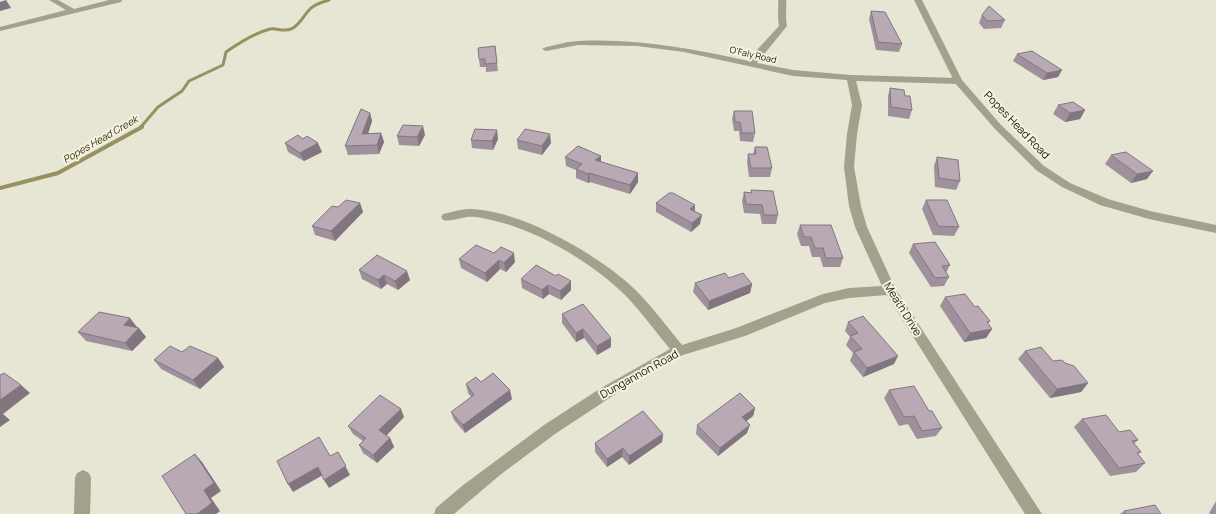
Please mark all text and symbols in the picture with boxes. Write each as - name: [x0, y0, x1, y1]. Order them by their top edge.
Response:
- street label: O'Faly Road: [728, 43, 778, 66]
- street label: Popes Head Road: [981, 88, 1054, 162]
- water label: Popes Head Creek: [60, 111, 142, 166]
- street label: Meath Drive: [881, 279, 926, 339]
- street label: Dungannon Road: [597, 346, 681, 401]

